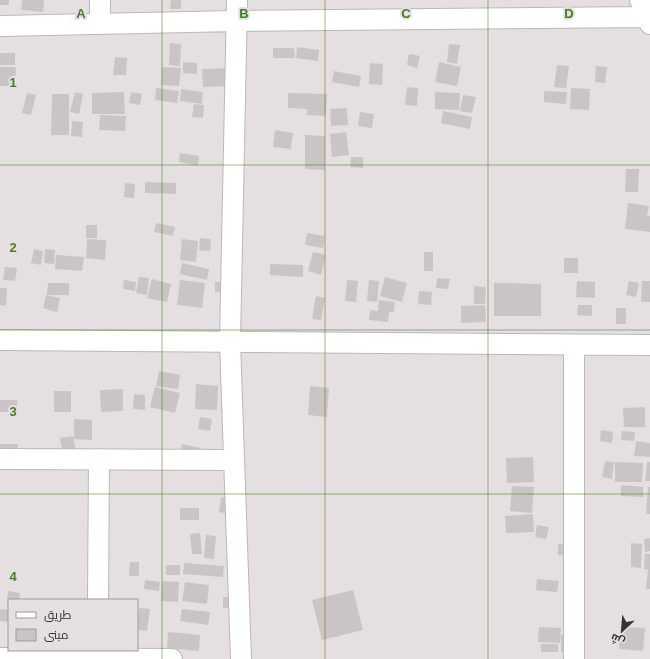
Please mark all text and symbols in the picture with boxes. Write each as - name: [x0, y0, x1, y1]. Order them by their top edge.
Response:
- text: A: [76, 6, 86, 21]
- text: B: [239, 6, 249, 21]
- text: C: [401, 6, 411, 21]
- text: D: [564, 6, 574, 21]
- text: 1: [9, 75, 17, 90]
- text: 2: [9, 240, 17, 255]
- text: 3: [9, 404, 17, 419]
- text: 4: [9, 569, 17, 584]
- legend: [8, 599, 138, 651]
- text: طريق: [44, 608, 72, 622]
- north arrow: [602, 611, 642, 651]
- text: مبنى: [44, 628, 69, 642]
- text: ش: [609, 631, 627, 648]

